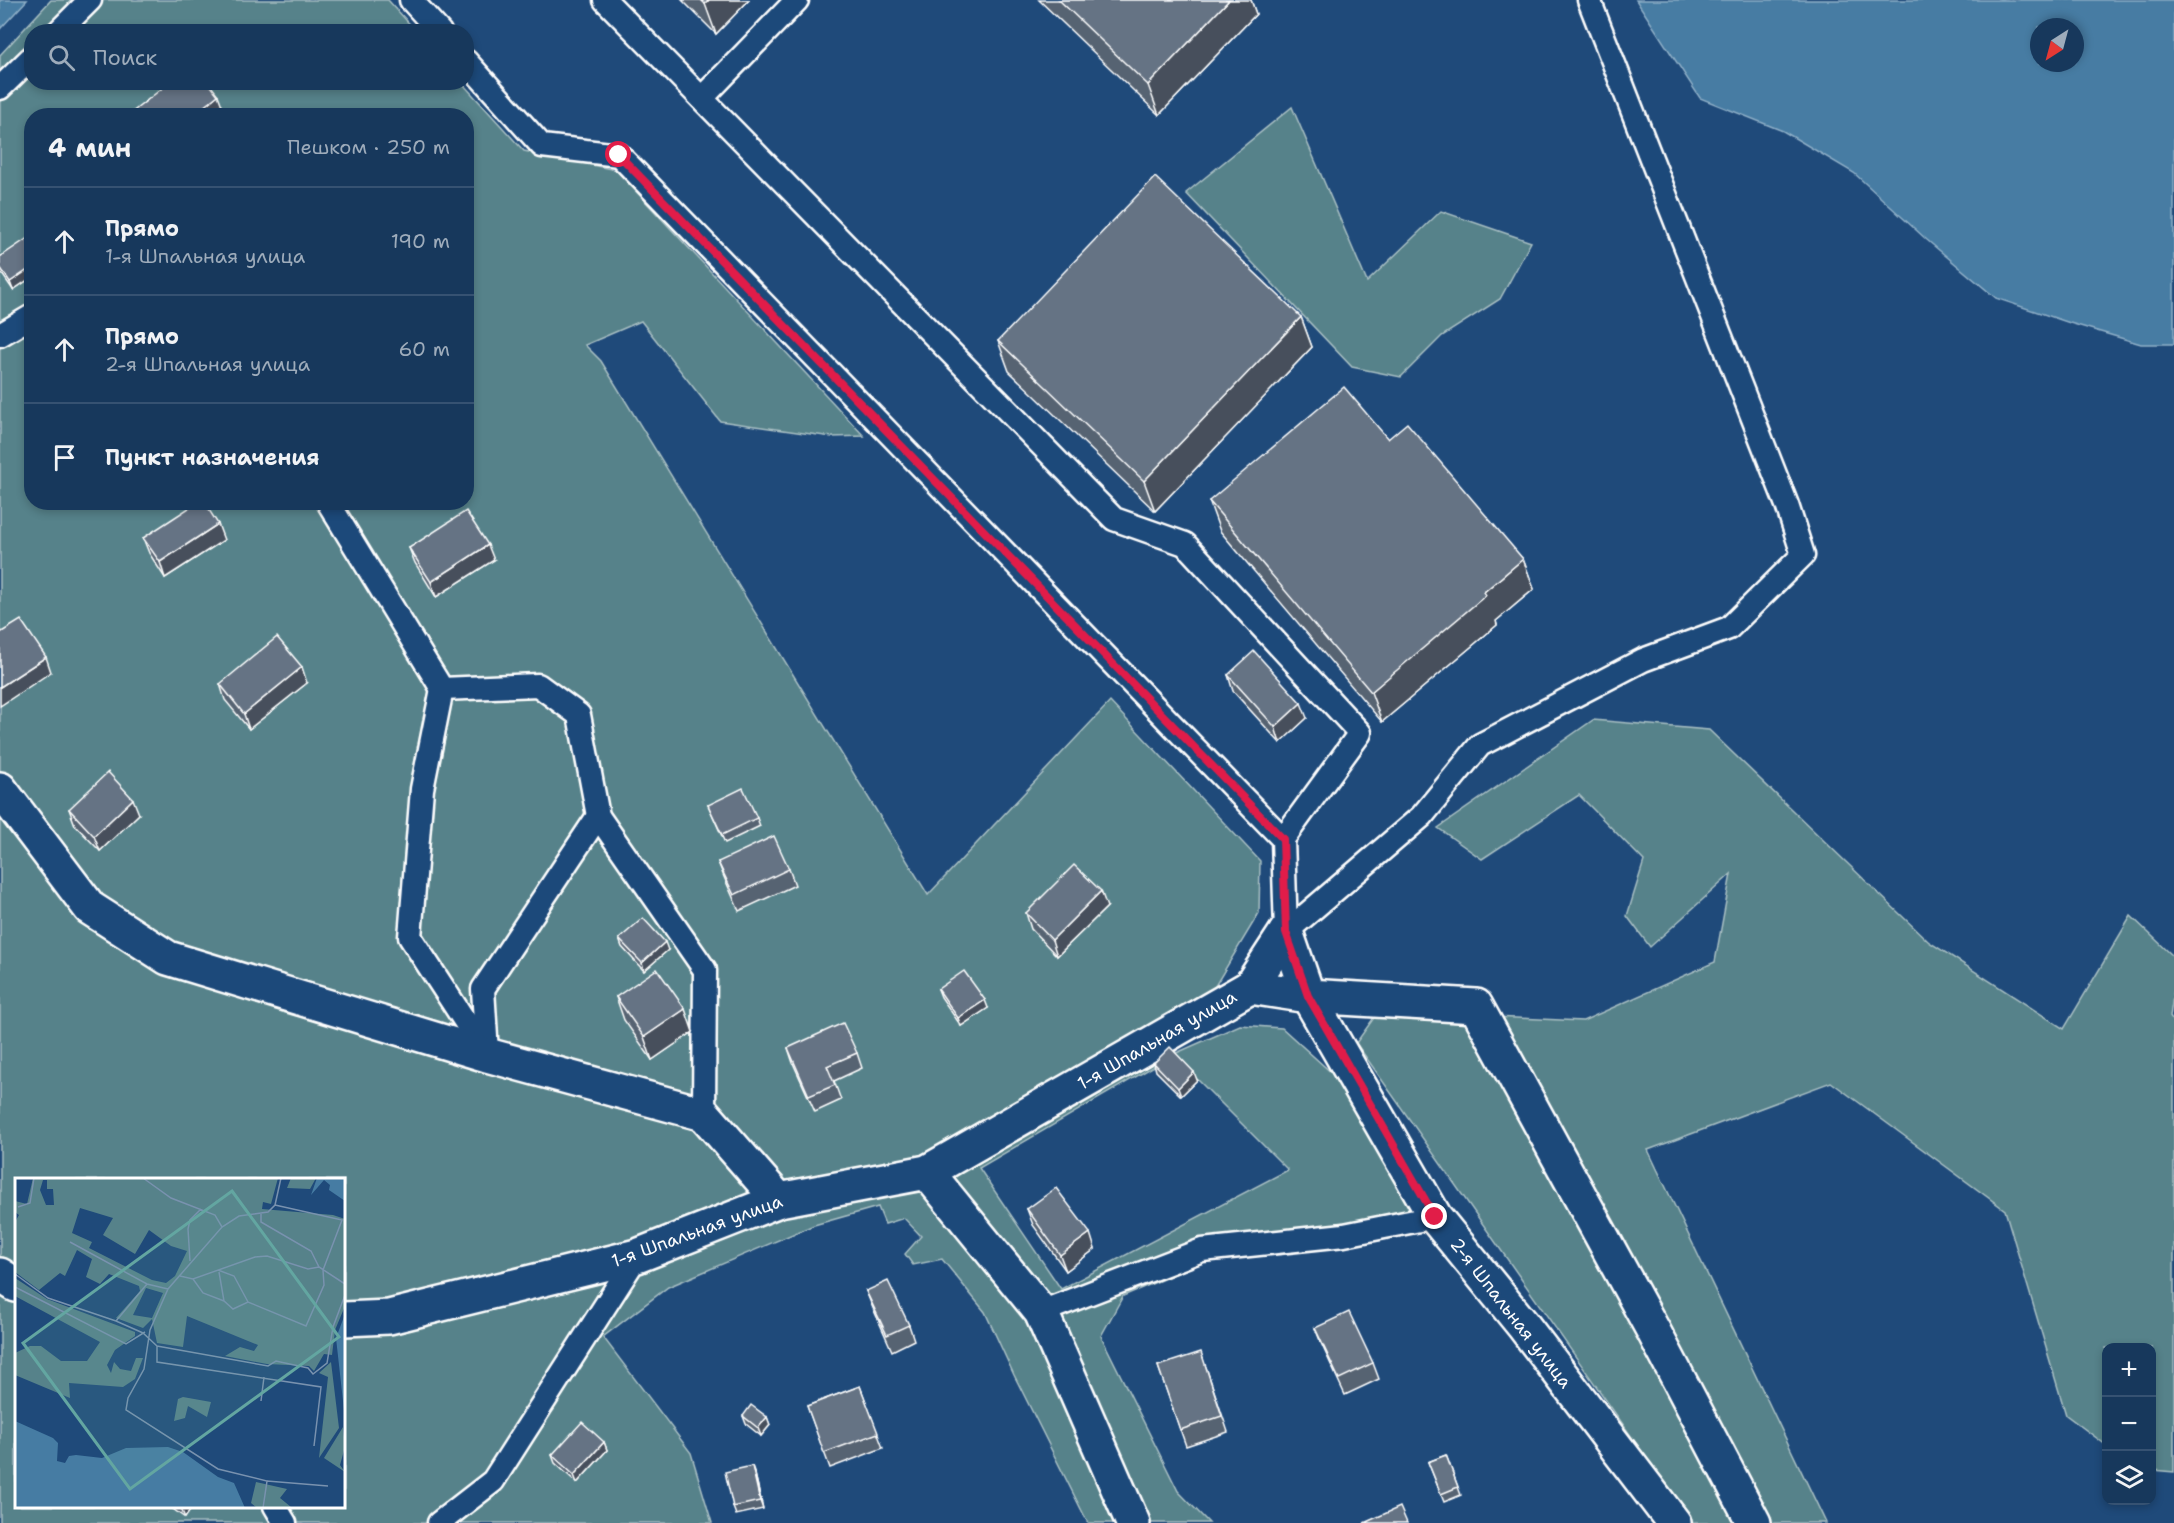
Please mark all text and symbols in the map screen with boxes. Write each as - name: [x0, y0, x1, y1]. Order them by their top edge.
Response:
- north arrow: [2030, 18, 2084, 72]
- search box: [24, 24, 474, 90]
- icon: search: [45, 41, 78, 74]
- text: Поиск: [93, 43, 157, 72]
- text: 4 мин: [48, 130, 131, 165]
- text: Пешком · 250 m: [287, 134, 450, 160]
- route start: [605, 141, 631, 167]
- text: Прямо: [105, 214, 179, 243]
- icon: ahead: [48, 225, 81, 258]
- text: 190 m: [391, 228, 450, 254]
- text: 1-я Шпальная улица: [105, 243, 305, 269]
- text: Прямо: [105, 322, 179, 351]
- icon: ahead: [48, 333, 81, 366]
- text: 60 m: [398, 336, 450, 362]
- text: 2-я Шпальная улица: [105, 351, 310, 377]
- icon: arrive: [48, 441, 81, 474]
- text: Пункт назначения: [105, 443, 319, 472]
- street label: 1-я Шпальная улица: [1073, 985, 1241, 1095]
- inset map: [15, 1178, 345, 1508]
- street label: 1-я Шпальная улица: [608, 1189, 786, 1273]
- route end: [1421, 1203, 1447, 1229]
- street label: 2-я Шпальная улица: [1445, 1233, 1577, 1393]
- map controls: [2102, 1343, 2156, 1505]
- button: +: [2102, 1343, 2156, 1397]
- button: −: [2102, 1397, 2156, 1451]
- button: layers: [2102, 1451, 2156, 1505]

